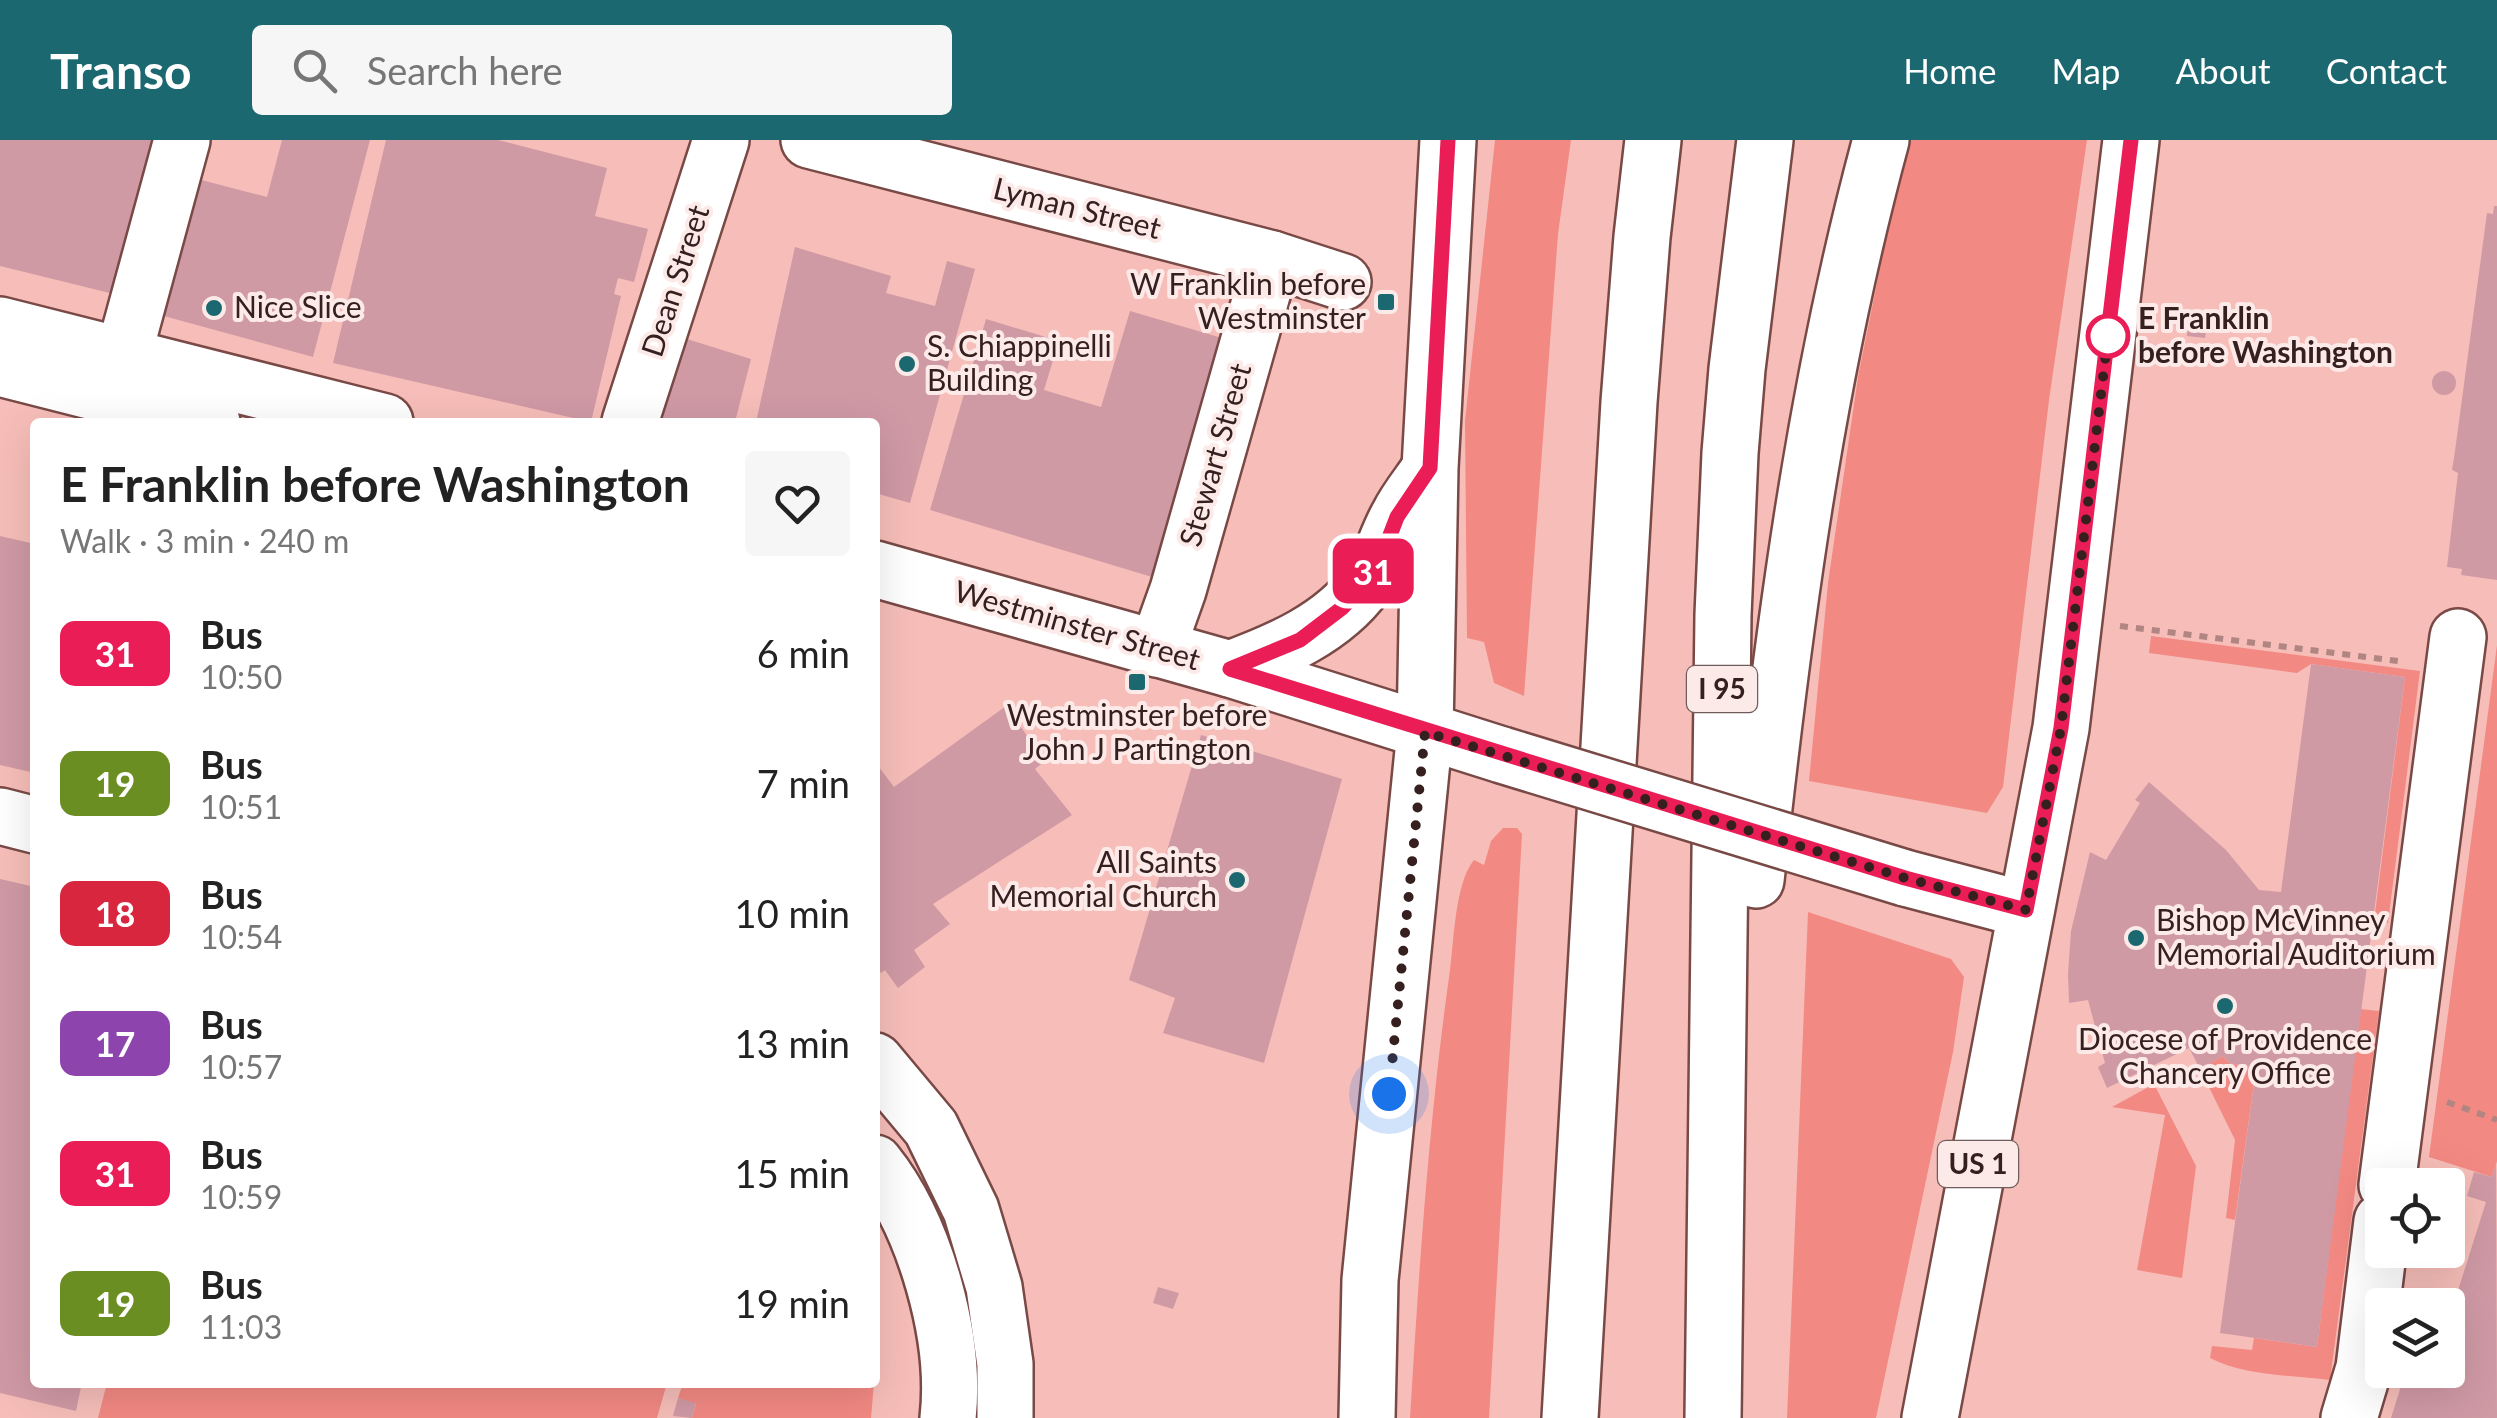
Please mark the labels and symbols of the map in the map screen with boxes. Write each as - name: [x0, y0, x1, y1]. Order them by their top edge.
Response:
- street label: Lyman Street: [990, 169, 1165, 245]
- street label: Dean Street: [633, 200, 716, 360]
- place label: W Franklin before Westminster: [1130, 265, 1366, 335]
- place label: Nice Slice: [234, 288, 362, 324]
- marker: W Franklin before Westminster: [1375, 291, 1397, 313]
- marker: Nice Slice: [203, 297, 225, 319]
- place label: E Franklin before Washington: [2138, 299, 2393, 369]
- marker: E Franklin before Washington: [2087, 315, 2129, 357]
- place label: S. Chiappinelli Building: [927, 327, 1112, 397]
- marker: S. Chiappinelli Building: [896, 353, 918, 375]
- street label: Stewart Street: [1171, 359, 1257, 550]
- line badge: 31: [1328, 538, 1418, 604]
- street label: Westminster Street: [950, 572, 1205, 676]
- road number: I 95: [1687, 666, 1757, 712]
- marker: Westminster before John J Partington: [1126, 671, 1148, 693]
- place label: Westminster before John J Partington: [1007, 696, 1267, 766]
- place label: All Saints Memorial Church: [989, 843, 1217, 913]
- marker: All Saints Memorial Church: [1226, 869, 1248, 891]
- place label: Bishop McVinney Memorial Auditorium: [2156, 901, 2436, 971]
- marker: Bishop McVinney Memorial Auditorium: [2125, 927, 2147, 949]
- marker: Diocese of Providence Chancery Office: [2214, 995, 2236, 1017]
- place label: Diocese of Providence Chancery Office: [2078, 1020, 2372, 1090]
- your location: [1364, 1069, 1414, 1119]
- road number: US 1: [1938, 1141, 2018, 1187]

